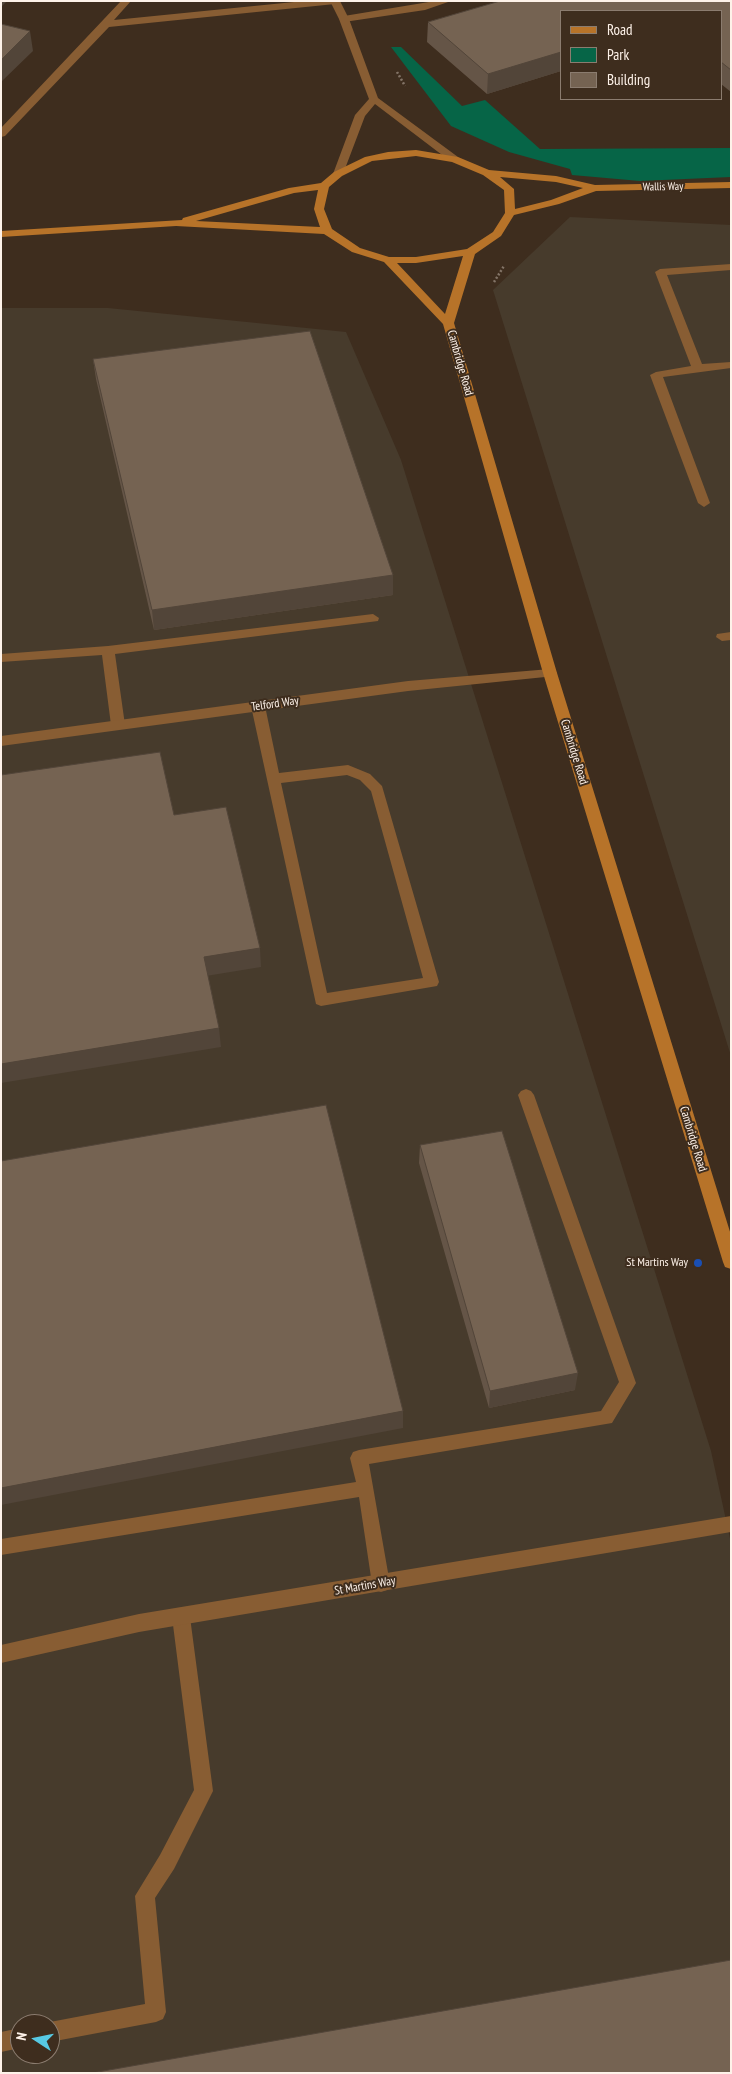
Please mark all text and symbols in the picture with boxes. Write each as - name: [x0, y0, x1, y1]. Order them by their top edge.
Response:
- legend: [560, 10, 722, 100]
- text: Road: [607, 20, 633, 39]
- text: Park: [607, 45, 629, 64]
- text: Building: [607, 70, 650, 89]
- street label: Wallis Way: [643, 180, 683, 194]
- street label: Cambridge Road: [444, 329, 476, 397]
- street label: Telford Way: [250, 694, 300, 714]
- street label: Cambridge Road: [557, 718, 591, 786]
- street label: Cambridge Road: [676, 1105, 710, 1173]
- place label: St Martins Way: [626, 1256, 688, 1270]
- marker: St Martins Way: [692, 1257, 704, 1269]
- street label: St Martins Way: [333, 1574, 397, 1598]
- north arrow: [10, 2014, 60, 2064]
- text: N: [12, 2031, 31, 2042]

